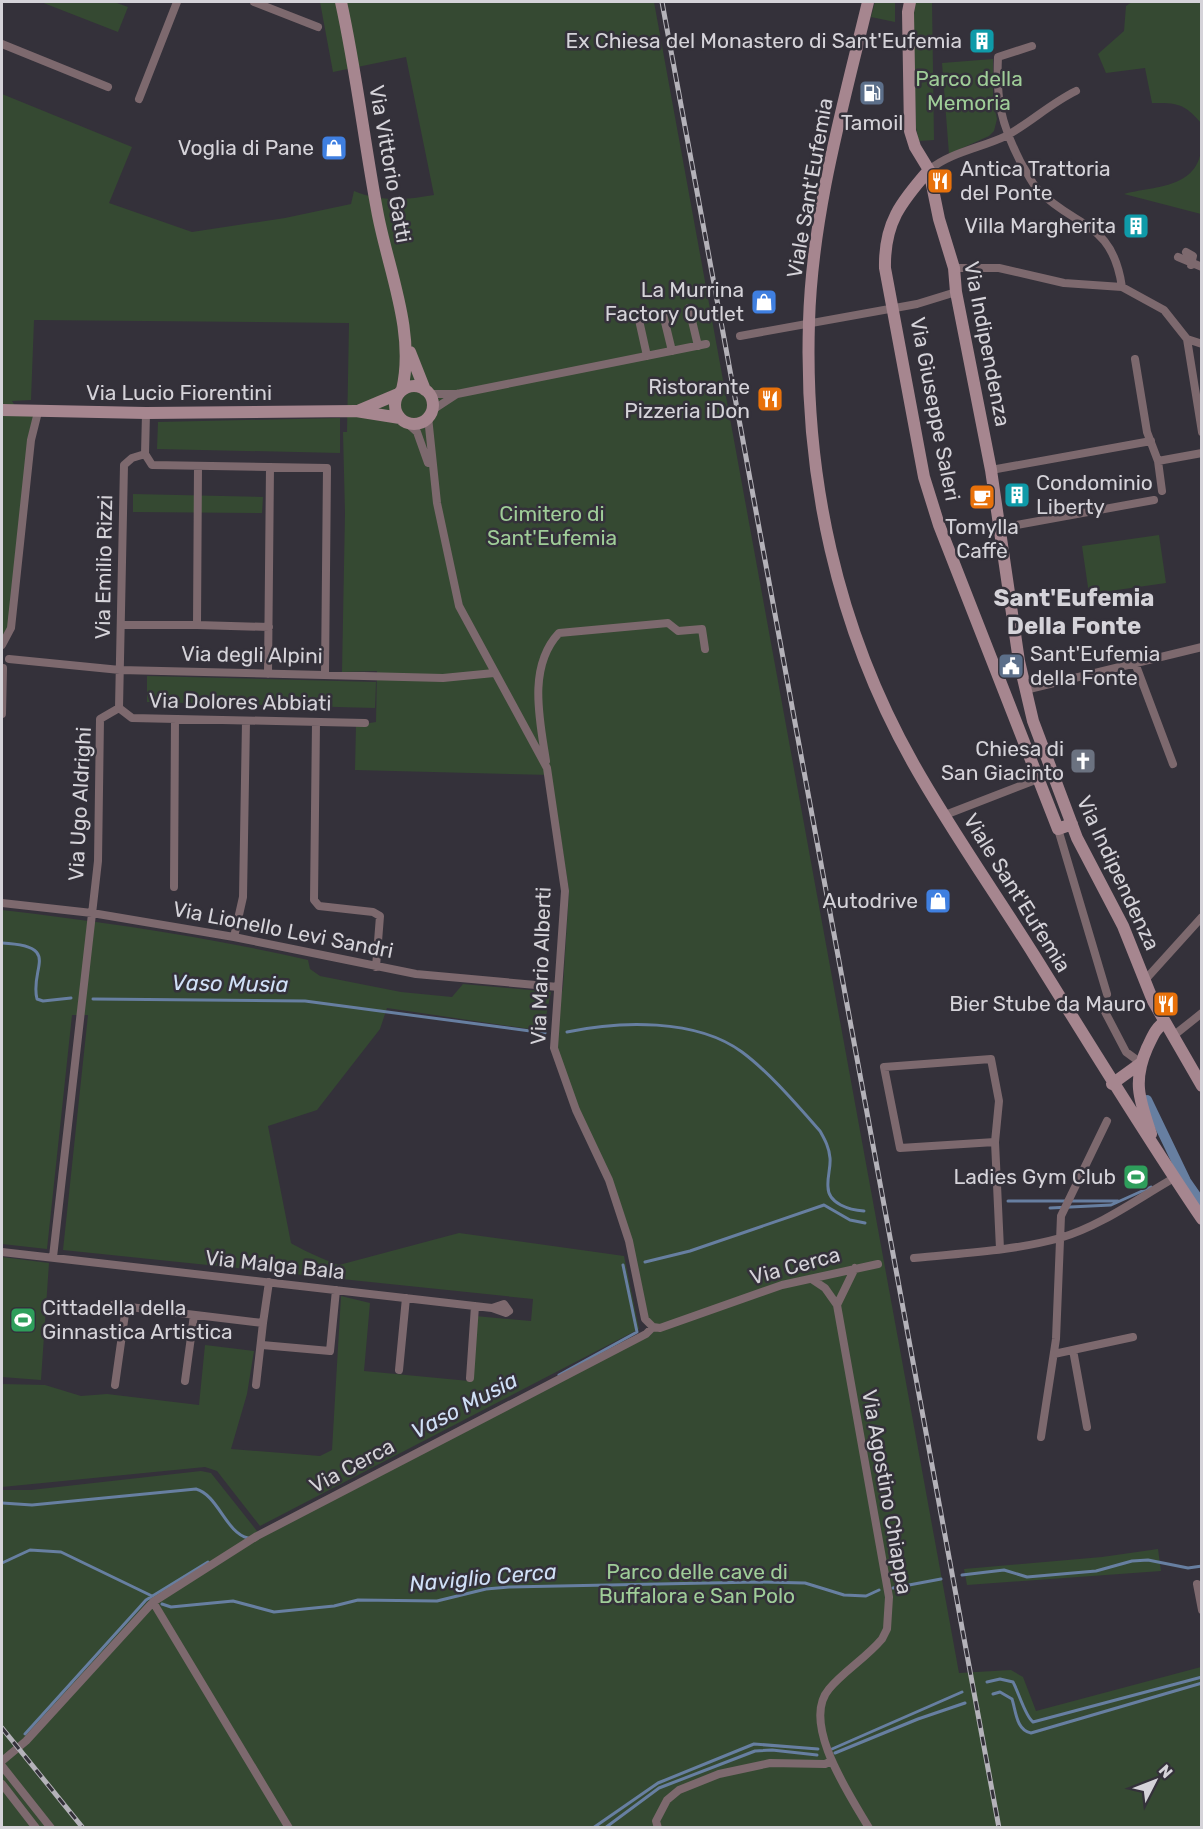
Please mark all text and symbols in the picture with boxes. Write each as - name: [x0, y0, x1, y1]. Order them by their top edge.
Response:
- building icon: Ex Chiesa del Monastero di Sant'Eufemia: [967, 26, 997, 56]
- place label: Ex Chiesa del Monastero di Sant'Eufemia: [566, 28, 962, 53]
- park label: Parco della Memoria: [915, 66, 1023, 115]
- fuel station icon: Tamoil: [857, 78, 887, 108]
- street label: Via Vittorio Gatti: [364, 83, 417, 245]
- street label: Viale Sant'Eufemia: [781, 96, 838, 280]
- place label: Tamoil: [841, 110, 903, 135]
- shop icon: Voglia di Pane: [319, 133, 349, 163]
- place label: Voglia di Pane: [178, 135, 314, 160]
- place label: Antica Trattoria del Ponte: [960, 156, 1111, 205]
- restaurant icon: Antica Trattoria del Ponte: [925, 166, 955, 196]
- building icon: Villa Margherita: [1121, 211, 1151, 241]
- place label: Villa Margherita: [964, 213, 1116, 238]
- street label: Via Indipendenza: [959, 259, 1016, 429]
- place label: La Murrina Factory Outlet: [605, 277, 744, 326]
- shop icon: La Murrina Factory Outlet: [749, 287, 779, 317]
- street label: Via Giuseppe Saleri: [905, 315, 966, 503]
- place label: Ristorante Pizzeria iDon: [624, 374, 750, 423]
- street label: Via Lucio Fiorentini: [86, 380, 272, 405]
- restaurant icon: Ristorante Pizzeria iDon: [755, 384, 785, 414]
- place label: Condominio Liberty: [1036, 470, 1153, 519]
- building icon: Condominio Liberty: [1002, 480, 1032, 510]
- cafe icon: Tomylla Caffè: [967, 482, 997, 512]
- street label: Via Emilio Rizzi: [90, 494, 117, 640]
- park label: Cimitero di Sant'Eufemia: [487, 501, 617, 550]
- place label: Tomylla Caffè: [945, 514, 1019, 563]
- district label: Sant'Eufemia Della Fonte: [994, 584, 1154, 640]
- street label: Via degli Alpini: [181, 641, 323, 668]
- place label: Sant'Eufemia della Fonte: [1030, 641, 1160, 690]
- public building icon: Sant'Eufemia della Fonte: [996, 651, 1026, 681]
- street label: Via Dolores Abbiati: [148, 687, 332, 716]
- street label: Via Ugo Aldrighi: [63, 726, 96, 882]
- place label: Chiesa di San Giacinto: [941, 736, 1064, 785]
- church icon: Chiesa di San Giacinto: [1068, 746, 1098, 776]
- street label: Via Indipendenza: [1072, 791, 1165, 954]
- street label: Viale Sant'Eufemia: [958, 809, 1076, 977]
- shop icon: Autodrive: [923, 886, 953, 916]
- street label: Via Mario Alberti: [525, 887, 556, 1045]
- place label: Autodrive: [823, 888, 918, 913]
- street label: Via Lionello Levi Sandri: [171, 896, 395, 963]
- water label: Vaso Musia: [171, 969, 289, 998]
- restaurant icon: Bier Stube da Mauro: [1151, 989, 1181, 1019]
- place label: Bier Stube da Mauro: [949, 991, 1146, 1016]
- sports icon: Ladies Gym Club: [1121, 1162, 1151, 1192]
- place label: Ladies Gym Club: [953, 1164, 1116, 1189]
- street label: Via Cerca: [747, 1242, 843, 1290]
- street label: Via Malga Bala: [204, 1245, 346, 1284]
- place label: Cittadella della Ginnastica Artistica: [42, 1295, 233, 1344]
- sports icon: Cittadella della Ginnastica Artistica: [8, 1305, 38, 1335]
- water label: Vaso Musia: [406, 1366, 522, 1445]
- street label: Via Agostino Chiappa: [857, 1388, 918, 1596]
- street label: Via Cerca: [305, 1433, 398, 1498]
- water label: Naviglio Cerca: [408, 1558, 558, 1597]
- park label: Parco delle cave di Buffalora e San Polo: [599, 1559, 795, 1608]
- north arrow: [1125, 1751, 1185, 1811]
- text: N: [1155, 1761, 1177, 1782]

